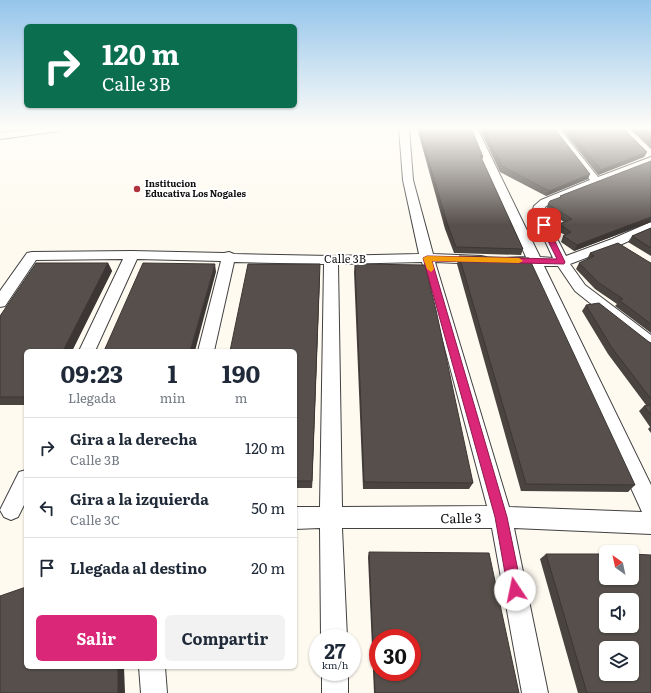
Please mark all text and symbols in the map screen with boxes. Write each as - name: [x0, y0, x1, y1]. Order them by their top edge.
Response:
- text: 120 m: [102, 32, 179, 74]
- icon: right: [36, 40, 88, 92]
- text: Calle 3B: [102, 70, 171, 97]
- place label: Institucion Educativa Los Nogales: [145, 176, 246, 200]
- marker: Institucion Educativa Los Nogales: [132, 184, 142, 194]
- pin: [527, 208, 561, 242]
- icon: arrive: [533, 214, 555, 236]
- street label: Calle 3B: [324, 250, 366, 266]
- text: 09:23: [61, 355, 123, 390]
- text: 1: [168, 355, 178, 390]
- text: 190: [222, 355, 260, 390]
- text: Llegada: [68, 388, 116, 407]
- text: min: [160, 388, 185, 407]
- text: m: [235, 388, 247, 407]
- text: Gira a la derecha: [70, 427, 197, 450]
- text: 120 m: [245, 436, 285, 459]
- icon: right: [36, 437, 58, 459]
- text: Calle 3B: [70, 450, 120, 469]
- text: Gira a la izquierda: [70, 487, 209, 510]
- text: 50 m: [251, 496, 285, 519]
- icon: left: [36, 497, 58, 519]
- street label: Calle 3: [440, 508, 482, 527]
- text: Calle 3C: [70, 510, 120, 529]
- north arrow: [599, 545, 639, 585]
- map controls: [599, 545, 639, 681]
- text: Llegada al destino: [70, 556, 207, 579]
- text: 20 m: [251, 556, 285, 579]
- icon: arrive: [36, 557, 58, 579]
- position arrow: [494, 569, 536, 611]
- button: sound: [599, 593, 639, 633]
- button: Salir: [36, 615, 157, 661]
- button: Compartir: [165, 615, 285, 661]
- speed limit sign: 30: [369, 629, 421, 681]
- text: 27: [324, 635, 346, 665]
- button: layers: [599, 641, 639, 681]
- text: km/h: [322, 657, 348, 672]

